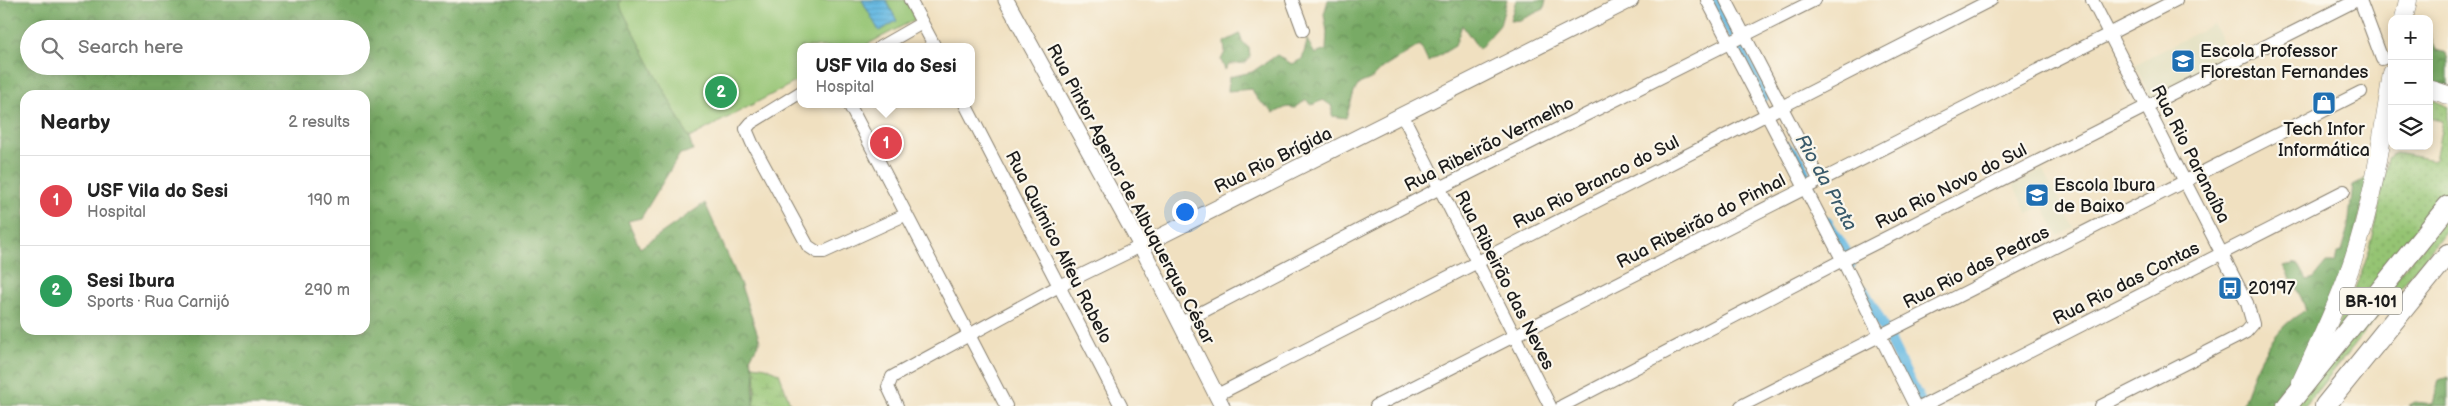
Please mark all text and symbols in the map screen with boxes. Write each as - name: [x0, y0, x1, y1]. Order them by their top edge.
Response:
- map controls: [2388, 15, 2433, 150]
- button: +: [2388, 15, 2433, 60]
- search box: [20, 20, 370, 75]
- icon: search: [38, 34, 66, 62]
- text: Search here: [78, 36, 183, 59]
- street label: Rua Pintor Agenor de Albuquerque César: [1042, 40, 1219, 348]
- place label: Escola Professor Florestan Fernandes: [2200, 41, 2369, 83]
- popup: [797, 43, 975, 108]
- school or university icon: Escola Professor Florestan Fernandes: [2170, 48, 2196, 74]
- text: USF Vila do Sesi: [815, 55, 957, 78]
- button: −: [2388, 60, 2433, 105]
- pin: 2: [705, 73, 737, 111]
- text: Hospital: [815, 78, 874, 97]
- street label: Rua Rio Paranaíba: [2147, 82, 2234, 227]
- shop icon: Tech Infor Informática: [2311, 90, 2337, 116]
- street label: Rua Ribeirão Vermelho: [1401, 93, 1578, 196]
- button: layers: [2388, 105, 2433, 150]
- text: Nearby: [40, 110, 110, 135]
- text: 2 results: [288, 113, 350, 132]
- place label: Tech Infor Informática: [2278, 119, 2370, 161]
- street label: Rua Rio Brígida: [1211, 123, 1335, 198]
- pin: 1: [870, 124, 902, 162]
- street label: Rua Rio Branco do Sul: [1510, 131, 1683, 233]
- water label: Rio da Prata: [1790, 131, 1862, 235]
- street label: Rua Rio Novo do Sul: [1872, 139, 2030, 234]
- street label: Rua Químico Alfeu Rabelo: [1001, 147, 1116, 347]
- street label: Rua Ribeirão do Pinhal: [1613, 170, 1789, 273]
- place label: Escola Ibura de Baixo: [2054, 175, 2155, 217]
- text: USF Vila do Sesi: [87, 180, 228, 203]
- school or university icon: Escola Ibura de Baixo: [2024, 182, 2050, 208]
- street label: Rua Ribeirão das Neves: [1450, 187, 1559, 373]
- text: 1: [53, 191, 59, 210]
- text: 190 m: [308, 191, 350, 210]
- your location: [1172, 199, 1198, 225]
- text: Hospital: [87, 203, 146, 222]
- street label: Rua Rio das Pedras: [1900, 221, 2053, 313]
- street label: Rua Rio das Contas: [2050, 237, 2203, 329]
- text: Sesi Ibura: [87, 270, 175, 293]
- bus stop icon: 20197: [2217, 275, 2243, 301]
- place label: 20197: [2248, 278, 2296, 299]
- text: 2: [51, 281, 61, 300]
- text: 290 m: [304, 281, 350, 300]
- road number: BR-101: [2340, 288, 2402, 314]
- text: Sports · Rua Carnijó: [87, 293, 230, 312]

